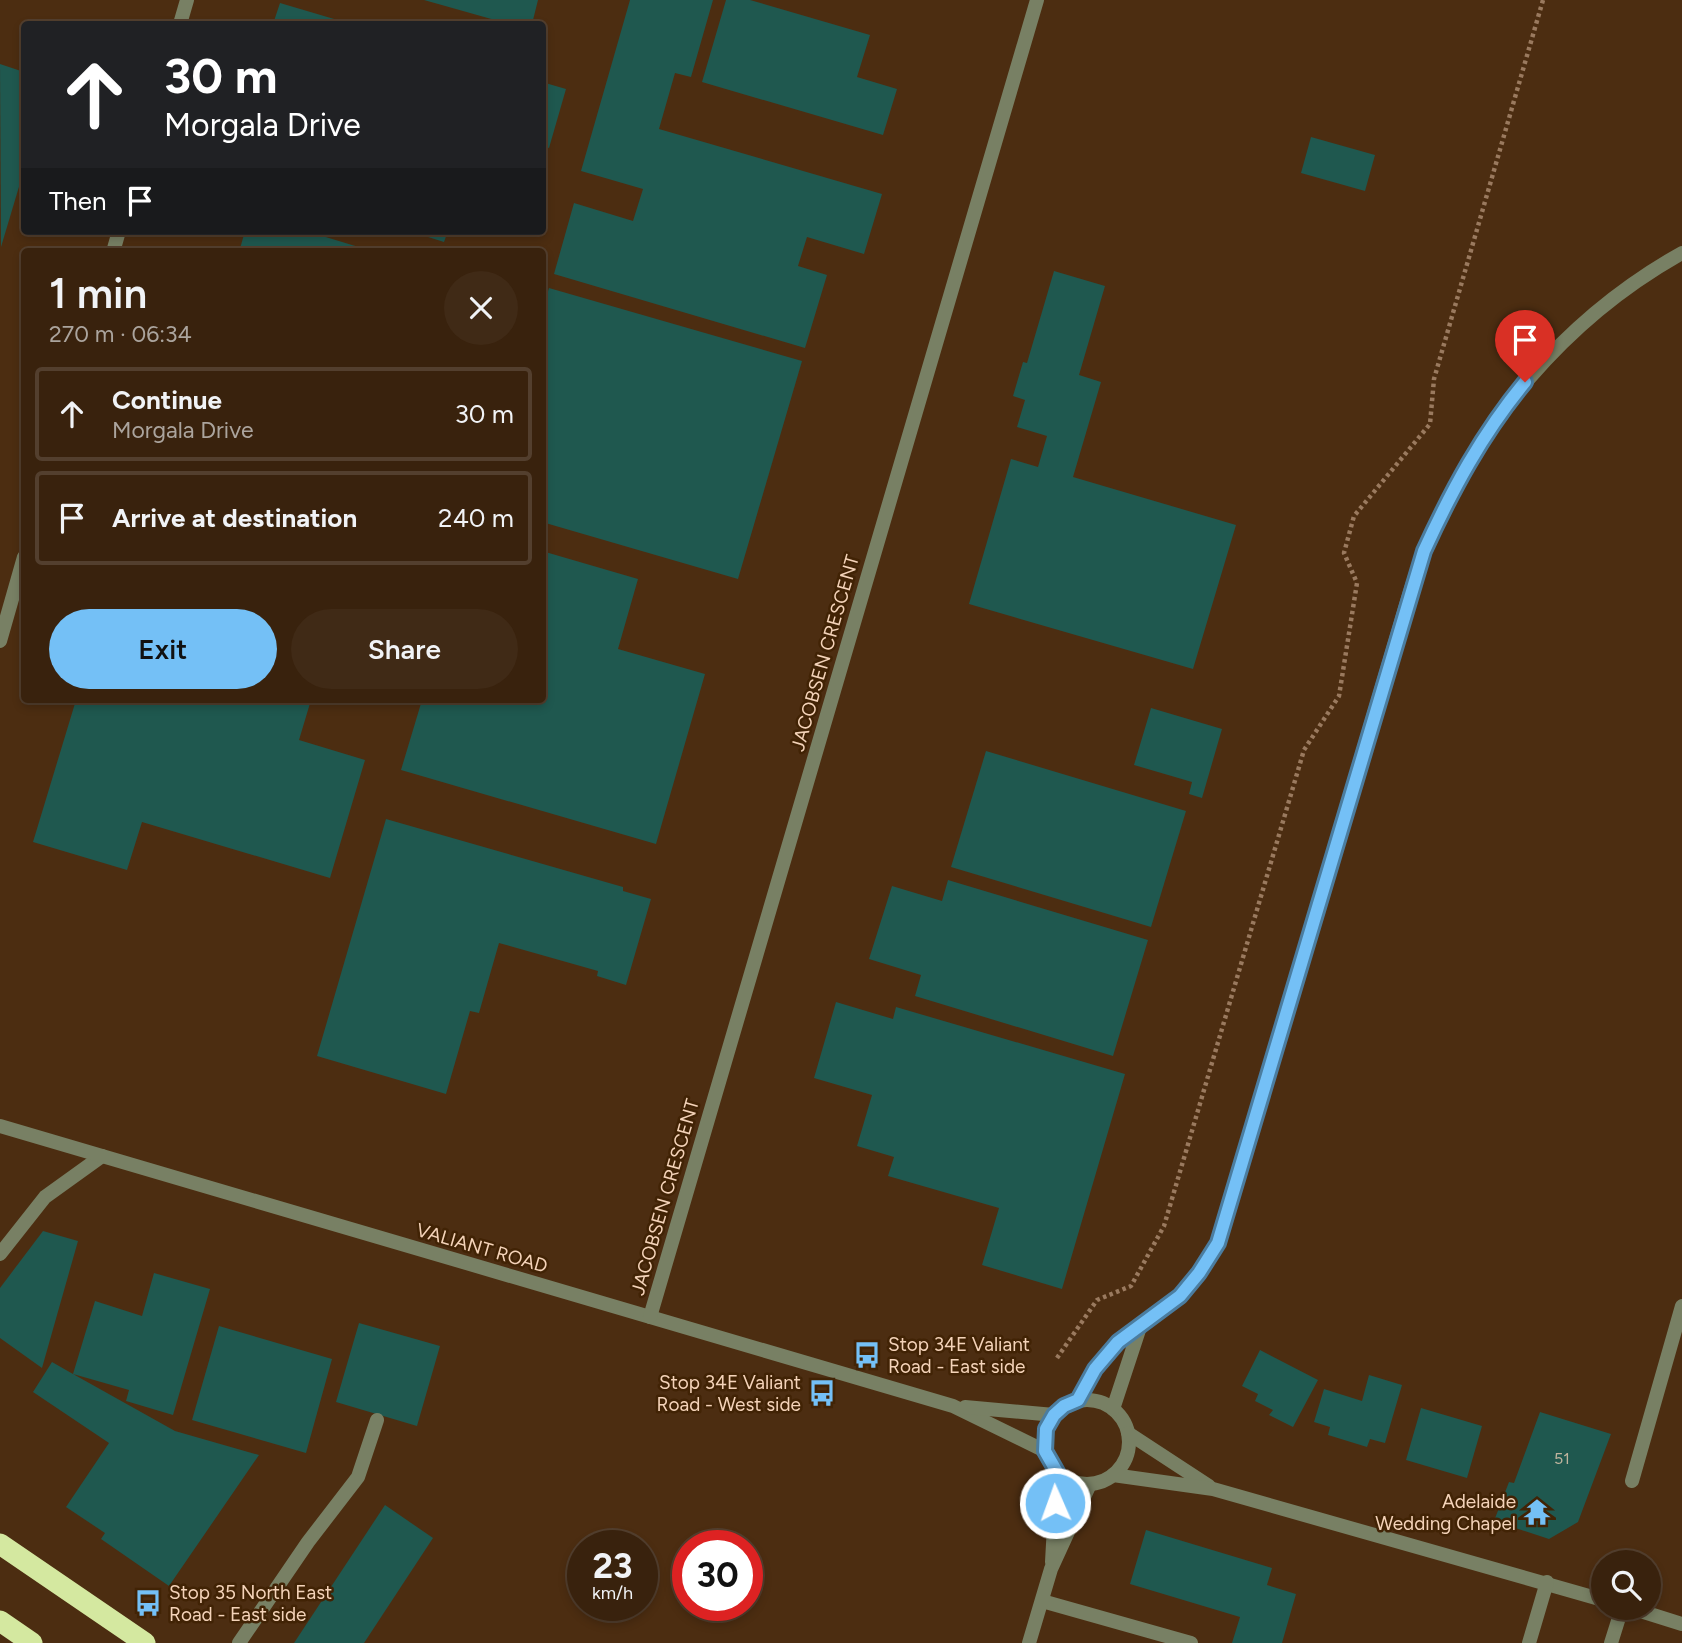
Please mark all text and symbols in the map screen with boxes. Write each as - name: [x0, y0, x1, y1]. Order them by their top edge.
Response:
- text: 30 m: [164, 46, 277, 105]
- icon: ahead: [49, 49, 140, 140]
- text: Morgala Drive: [164, 106, 361, 144]
- icon: arrive: [121, 182, 159, 220]
- text: Then: [49, 185, 107, 217]
- text: 1 min: [49, 268, 147, 319]
- button: close: [444, 271, 518, 345]
- pin: [1495, 310, 1555, 382]
- text: 270 m · 06:34: [49, 320, 192, 348]
- icon: arrive: [1506, 321, 1544, 359]
- text: Continue: [112, 384, 222, 416]
- icon: ahead: [53, 395, 91, 433]
- text: 30 m: [455, 398, 514, 430]
- text: Morgala Drive: [112, 416, 253, 444]
- icon: arrive: [53, 499, 91, 537]
- text: Arrive at destination: [112, 502, 357, 534]
- text: 240 m: [438, 502, 514, 534]
- street label: JACOBSEN CRESCENT: [786, 552, 864, 754]
- button: Exit: [49, 609, 277, 689]
- button: Share: [291, 609, 518, 689]
- street label: JACOBSEN CRESCENT: [626, 1096, 704, 1298]
- street label: VALIANT ROAD: [414, 1218, 550, 1278]
- place label: Stop 34E Valiant Road - East side: [888, 1333, 1030, 1378]
- bus stop icon: Stop 34E Valiant Road - East side: [852, 1340, 882, 1370]
- place label: Stop 34E Valiant Road - West side: [657, 1371, 801, 1416]
- bus stop icon: Stop 34E Valiant Road - West side: [807, 1378, 837, 1408]
- house number: 51: [1554, 1449, 1570, 1468]
- position arrow: [1018, 1466, 1092, 1540]
- place label: Adelaide Wedding Chapel: [1375, 1490, 1516, 1535]
- temple icon: Adelaide Wedding Chapel: [1522, 1497, 1552, 1527]
- speed limit sign: 30: [672, 1530, 763, 1621]
- text: 23: [593, 1545, 632, 1587]
- map controls: [1591, 1550, 1661, 1620]
- button: search: [1591, 1550, 1661, 1620]
- place label: Stop 35 North East Road - East side: [169, 1581, 332, 1626]
- text: km/h: [592, 1582, 633, 1604]
- bus stop icon: Stop 35 North East Road - East side: [133, 1588, 163, 1618]

